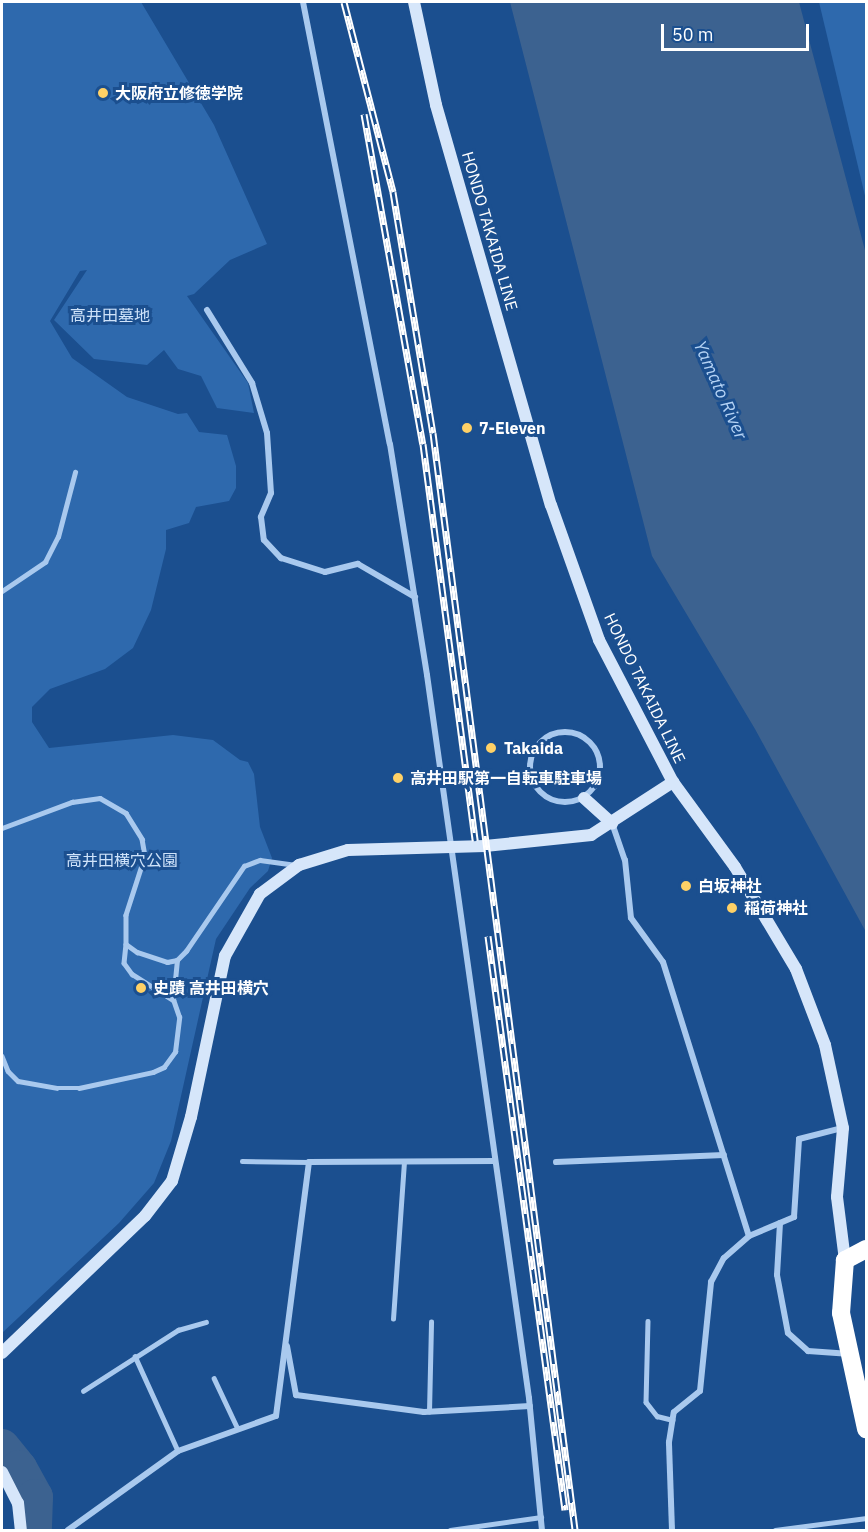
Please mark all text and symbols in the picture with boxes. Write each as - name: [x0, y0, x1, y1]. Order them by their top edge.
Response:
- scale bar: [664, 12, 812, 50]
- text: 50 m: [672, 23, 714, 46]
- place label: 大阪府立修徳学院: [115, 83, 243, 103]
- marker: 大阪府立修徳学院: [96, 86, 110, 100]
- street label: HONDO TAKAIDA LINE: [458, 149, 522, 313]
- park label: 高井田墓地: [70, 305, 150, 325]
- water label: Yamato River: [689, 337, 751, 443]
- place label: 7-Eleven: [479, 418, 545, 438]
- marker: 7-Eleven: [460, 421, 474, 435]
- street label: HONDO TAKAIDA LINE: [600, 610, 690, 766]
- place label: Takaida: [504, 738, 563, 758]
- marker: Takaida: [482, 739, 500, 757]
- place label: 高井田駅第一自転車駐車場: [410, 768, 602, 788]
- marker: 高井田駅第一自転車駐車場: [391, 771, 405, 785]
- park label: 高井田横穴公園: [66, 850, 178, 870]
- place label: 白坂神社: [698, 876, 762, 896]
- marker: 白坂神社: [679, 879, 693, 893]
- place label: 稲荷神社: [744, 898, 808, 918]
- marker: 稲荷神社: [725, 901, 739, 915]
- place label: 史蹟 高井田横穴: [153, 978, 269, 998]
- marker: 史蹟 高井田横穴: [134, 981, 148, 995]

